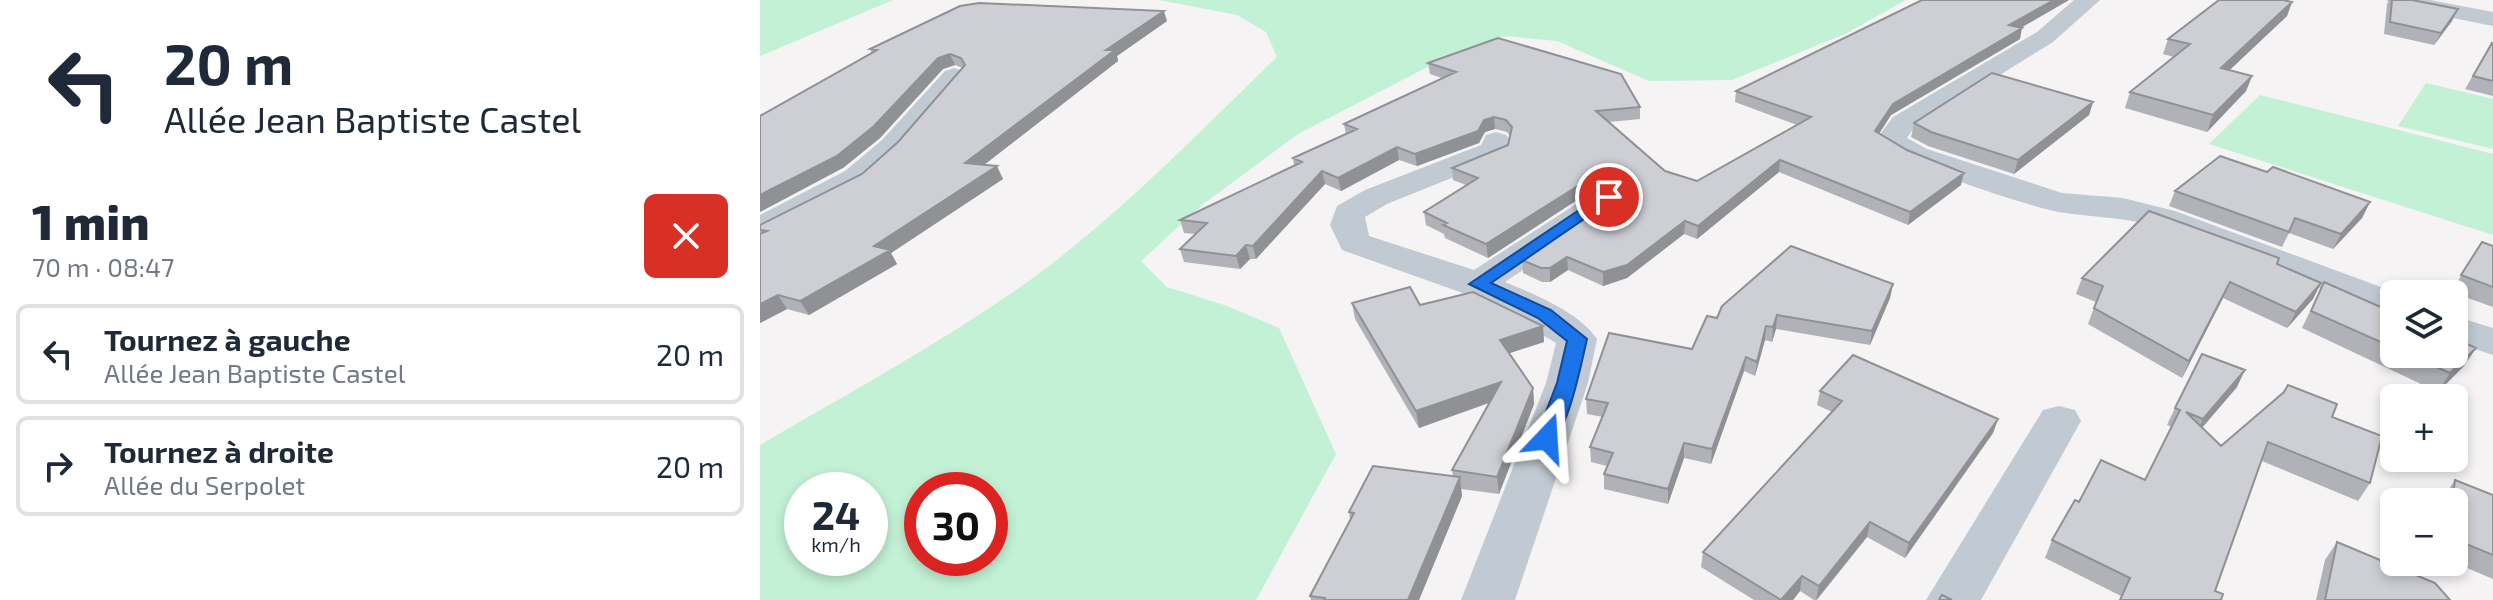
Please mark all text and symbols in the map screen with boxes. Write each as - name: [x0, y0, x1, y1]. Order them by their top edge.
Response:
- text: 20 m: [164, 29, 293, 96]
- icon: left: [32, 32, 136, 136]
- text: Allée Jean Baptiste Castel: [164, 97, 581, 140]
- pin: [1575, 163, 1643, 231]
- icon: arrive: [1587, 175, 1631, 219]
- text: 1 min: [32, 192, 150, 250]
- button: close: [644, 194, 728, 278]
- text: 70 m · 08:47: [32, 251, 174, 282]
- map controls: [2380, 280, 2468, 576]
- button: layers: [2380, 280, 2468, 368]
- text: Tournez à gauche: [104, 321, 351, 357]
- icon: left: [36, 332, 80, 376]
- text: 20 m: [656, 336, 724, 372]
- text: Allée Jean Baptiste Castel: [104, 357, 405, 388]
- button: +: [2380, 384, 2468, 472]
- position arrow: [1505, 396, 1589, 480]
- text: Tournez à droite: [104, 433, 334, 469]
- icon: right: [36, 444, 80, 488]
- text: 20 m: [656, 448, 724, 484]
- text: Allée du Serpolet: [104, 469, 305, 500]
- speed limit sign: 30: [904, 472, 1008, 576]
- button: −: [2380, 488, 2468, 576]
- text: 24: [812, 490, 860, 538]
- text: km/h: [811, 532, 861, 556]

